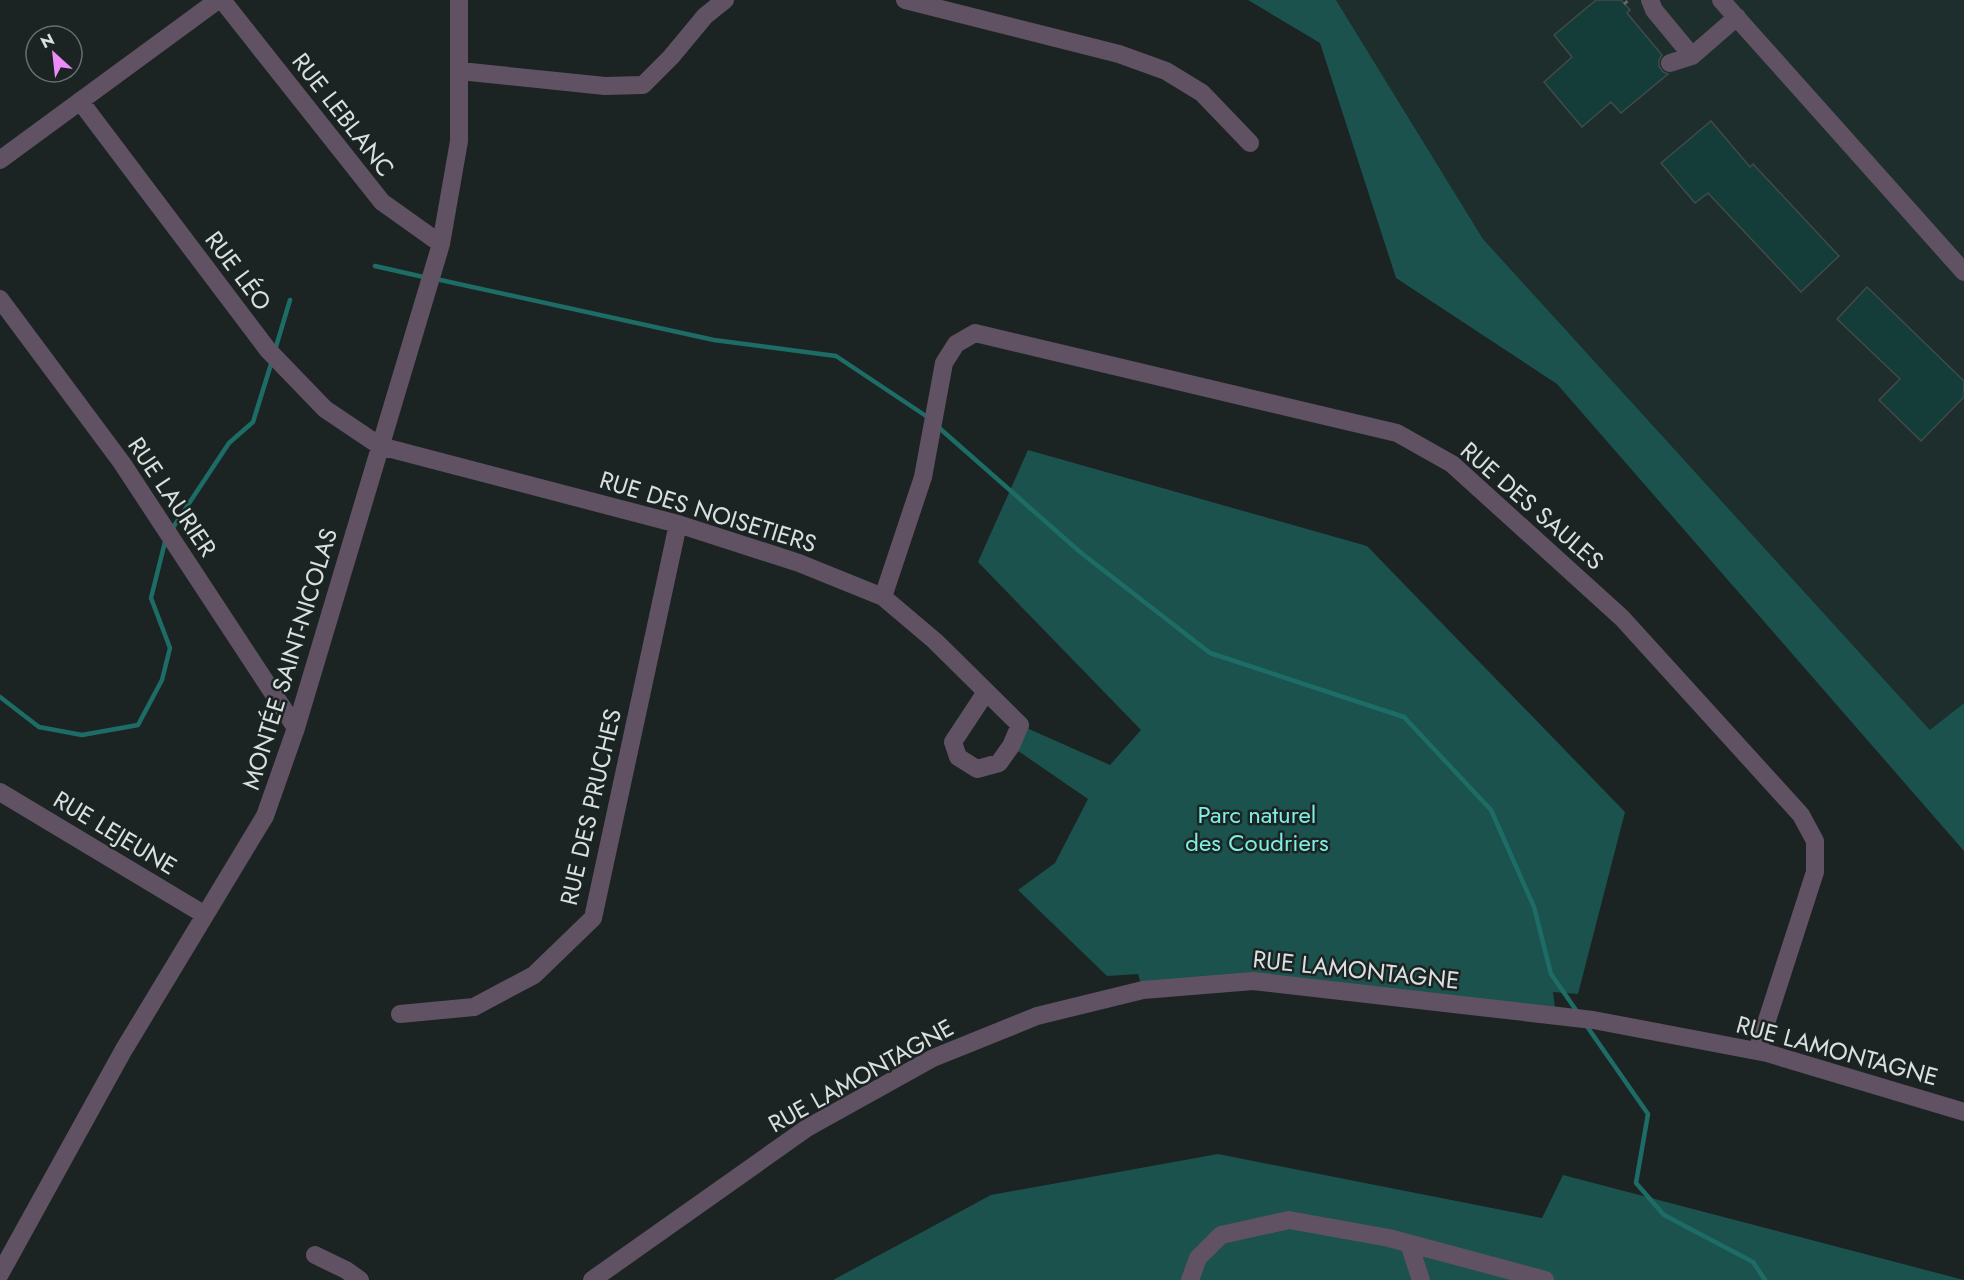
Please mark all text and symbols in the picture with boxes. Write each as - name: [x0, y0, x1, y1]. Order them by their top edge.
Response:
- north arrow: [24, 24, 84, 84]
- text: N: [37, 28, 58, 54]
- street label: RUE LEBLANC: [284, 45, 403, 184]
- street label: RUE LÉO: [197, 223, 280, 318]
- street label: RUE LAURIER: [120, 430, 226, 564]
- street label: RUE DES SAULES: [1453, 433, 1612, 578]
- street label: RUE DES NOISETIERS: [595, 462, 821, 561]
- street label: MONTÉE SAINT-NICOLAS: [233, 524, 346, 794]
- street label: RUE DES PRUCHES: [551, 705, 630, 908]
- street label: RUE LEJEUNE: [47, 782, 184, 883]
- park label: Parc naturel des Coudriers: [1185, 797, 1329, 860]
- street label: RUE LAMONTAGNE: [1251, 941, 1461, 998]
- street label: RUE LAMONTAGNE: [1732, 1007, 1942, 1094]
- street label: RUE LAMONTAGNE: [762, 1010, 960, 1141]

